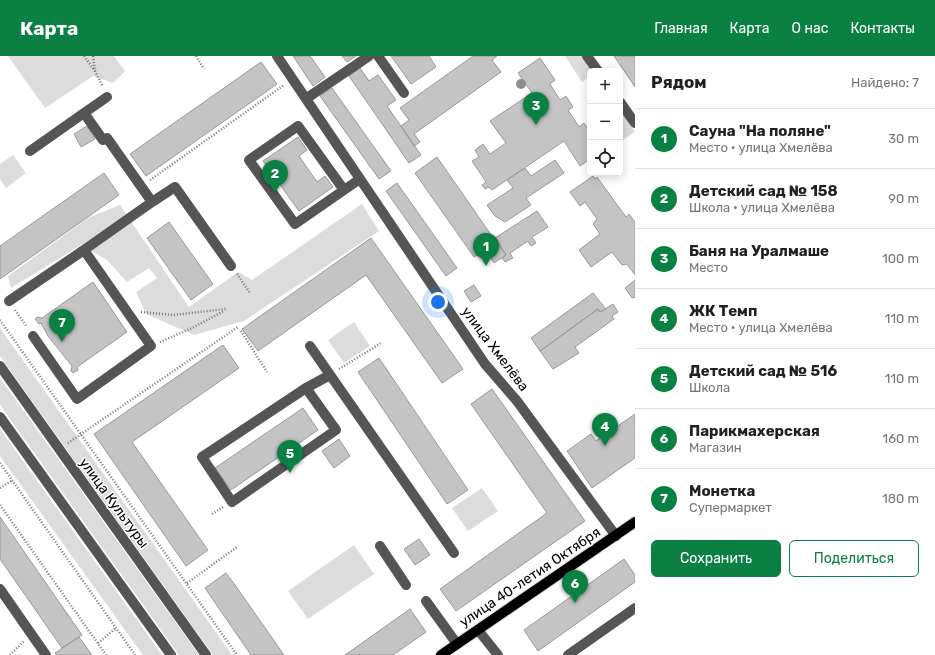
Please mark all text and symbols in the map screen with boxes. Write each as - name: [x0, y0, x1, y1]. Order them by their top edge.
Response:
- text: Карта: [20, 17, 78, 40]
- text: Главная: [654, 20, 708, 37]
- text: Карта: [730, 20, 770, 37]
- text: О нас: [792, 20, 828, 37]
- text: Контакты: [850, 20, 915, 37]
- map controls: [587, 68, 623, 176]
- button: +: [587, 68, 623, 104]
- text: Рядом: [651, 72, 707, 92]
- text: Найдено: 7: [851, 75, 919, 90]
- pin: 3: [523, 92, 549, 125]
- button: −: [587, 104, 623, 140]
- text: Сауна "На поляне": [689, 122, 831, 140]
- text: 1: [661, 131, 667, 146]
- text: 30 m: [888, 131, 919, 146]
- button: locate: [587, 140, 623, 176]
- text: Место · улица Хмелёва: [689, 140, 833, 155]
- pin: 2: [262, 160, 288, 193]
- text: Детский сад № 158: [689, 182, 838, 200]
- text: 2: [660, 191, 668, 206]
- text: 90 m: [888, 191, 919, 206]
- text: Школа · улица Хмелёва: [689, 200, 835, 215]
- pin: 1: [473, 233, 499, 266]
- text: Баня на Уралмаше: [689, 242, 829, 260]
- text: 3: [660, 251, 668, 266]
- text: 100 m: [882, 251, 919, 266]
- text: Место: [689, 260, 728, 275]
- your location: [428, 292, 448, 312]
- text: ЖК Темп: [689, 302, 757, 320]
- street label: улица Хмелёва: [458, 303, 532, 395]
- pin: 7: [49, 309, 75, 342]
- text: 4: [660, 311, 668, 326]
- text: 110 m: [885, 311, 919, 326]
- text: Место · улица Хмелёва: [689, 320, 833, 335]
- text: Детский сад № 516: [689, 362, 837, 380]
- text: 5: [660, 371, 668, 386]
- text: 110 m: [885, 371, 919, 386]
- text: Школа: [689, 380, 730, 395]
- pin: 4: [592, 413, 618, 446]
- text: Парикмахерская: [689, 422, 820, 440]
- text: 6: [660, 431, 668, 446]
- text: 160 m: [883, 431, 919, 446]
- pin: 5: [277, 440, 303, 473]
- text: Магазин: [689, 440, 742, 455]
- street label: улица Культуры: [76, 455, 152, 551]
- text: Монетка: [689, 482, 755, 500]
- text: 7: [660, 491, 668, 506]
- text: 180 m: [882, 491, 919, 506]
- text: Супермаркет: [689, 500, 772, 515]
- street label: улица 40-летия Октября: [456, 523, 604, 631]
- button: Сохранить: [651, 540, 781, 577]
- button: Поделиться: [789, 540, 919, 577]
- pin: 6: [562, 570, 588, 603]

